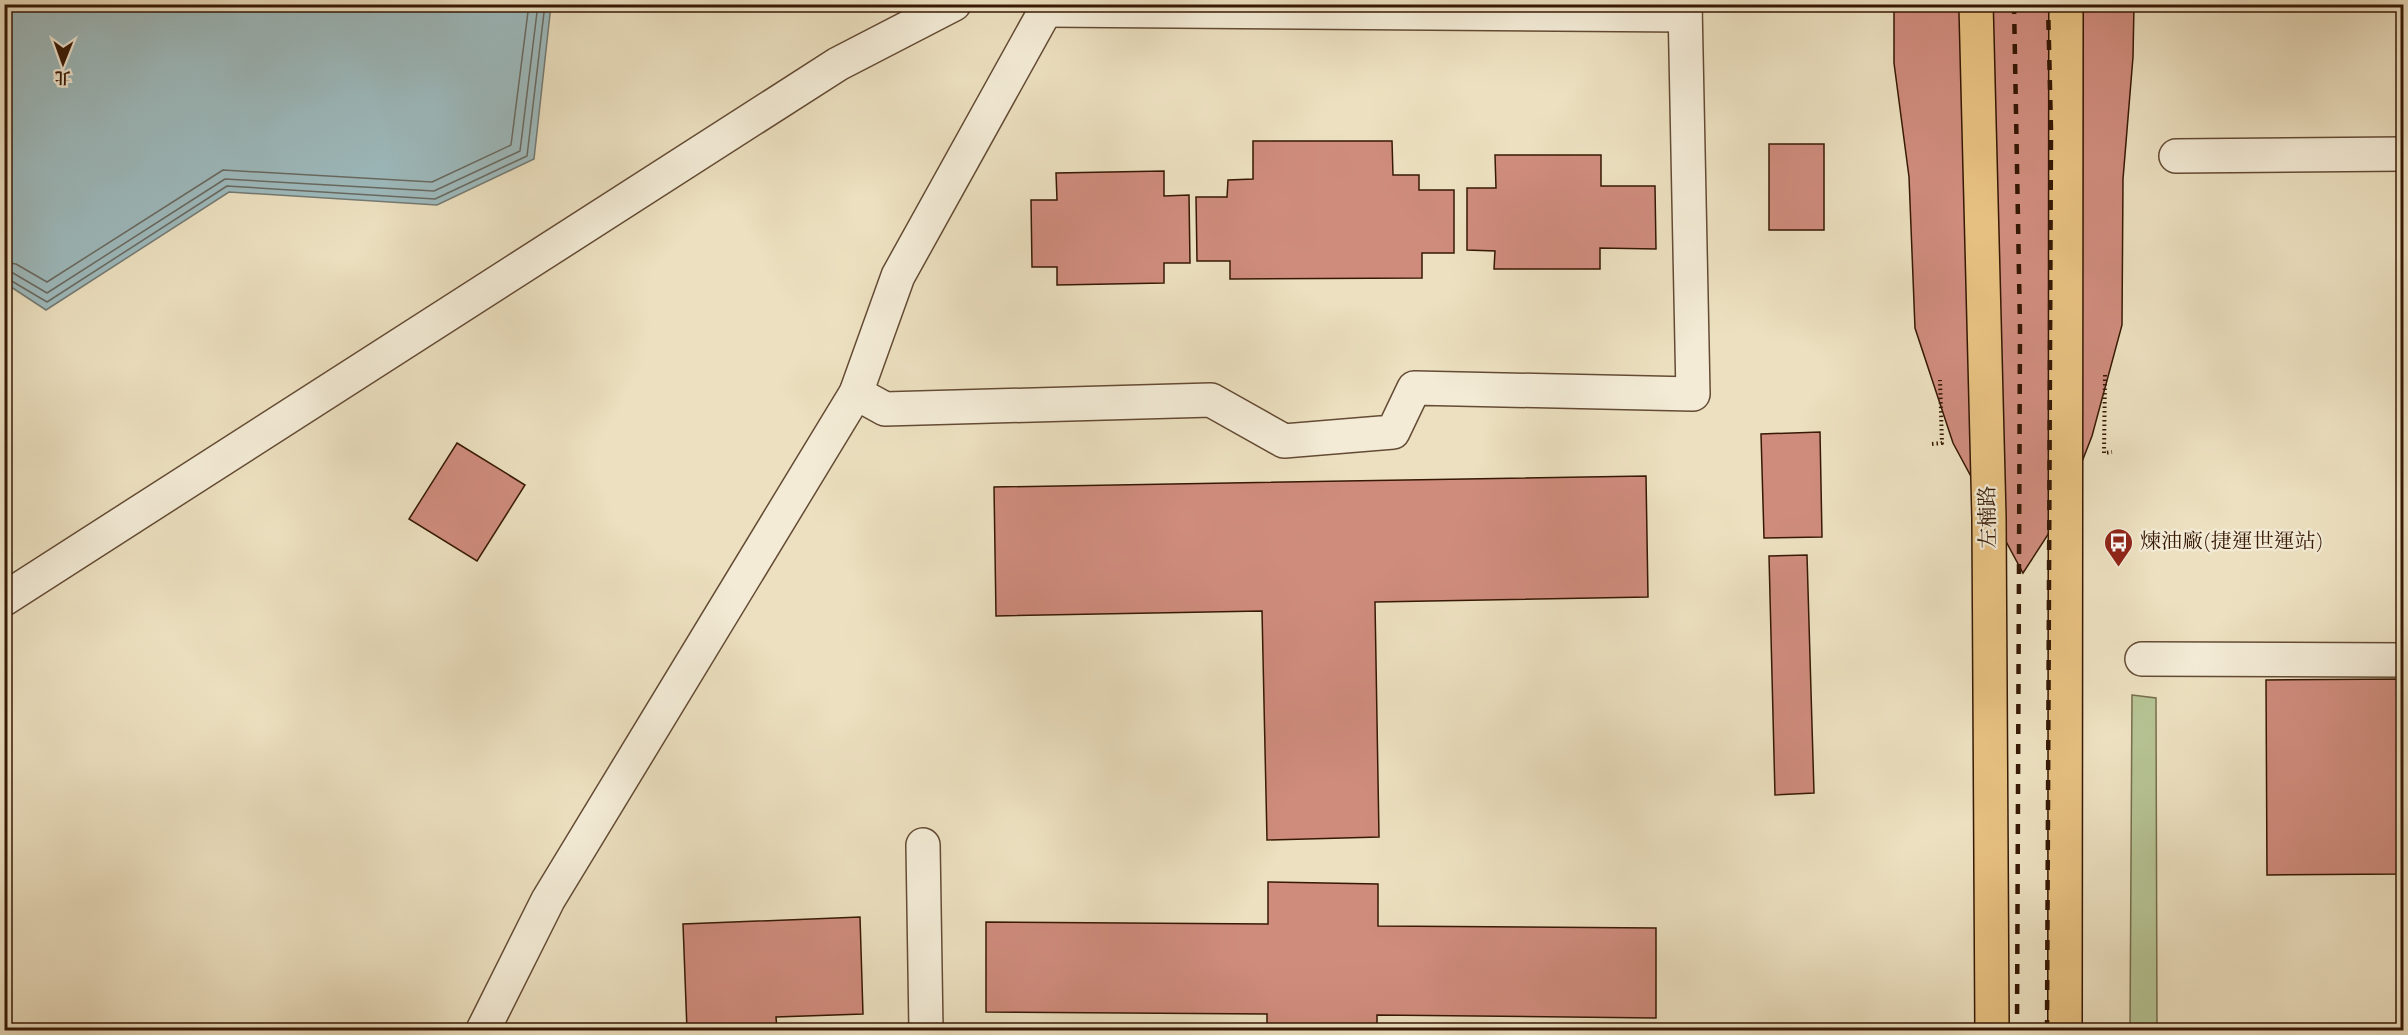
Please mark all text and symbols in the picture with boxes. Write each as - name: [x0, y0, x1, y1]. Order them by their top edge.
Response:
- north arrow: [33, 33, 93, 93]
- text: 北: [55, 68, 71, 86]
- street label: 左楠路: [1976, 485, 2000, 549]
- bus stop icon: 煉油廠(捷運世運站): [2103, 526, 2135, 568]
- place label: 煉油廠(捷運世運站): [2140, 530, 2324, 553]

